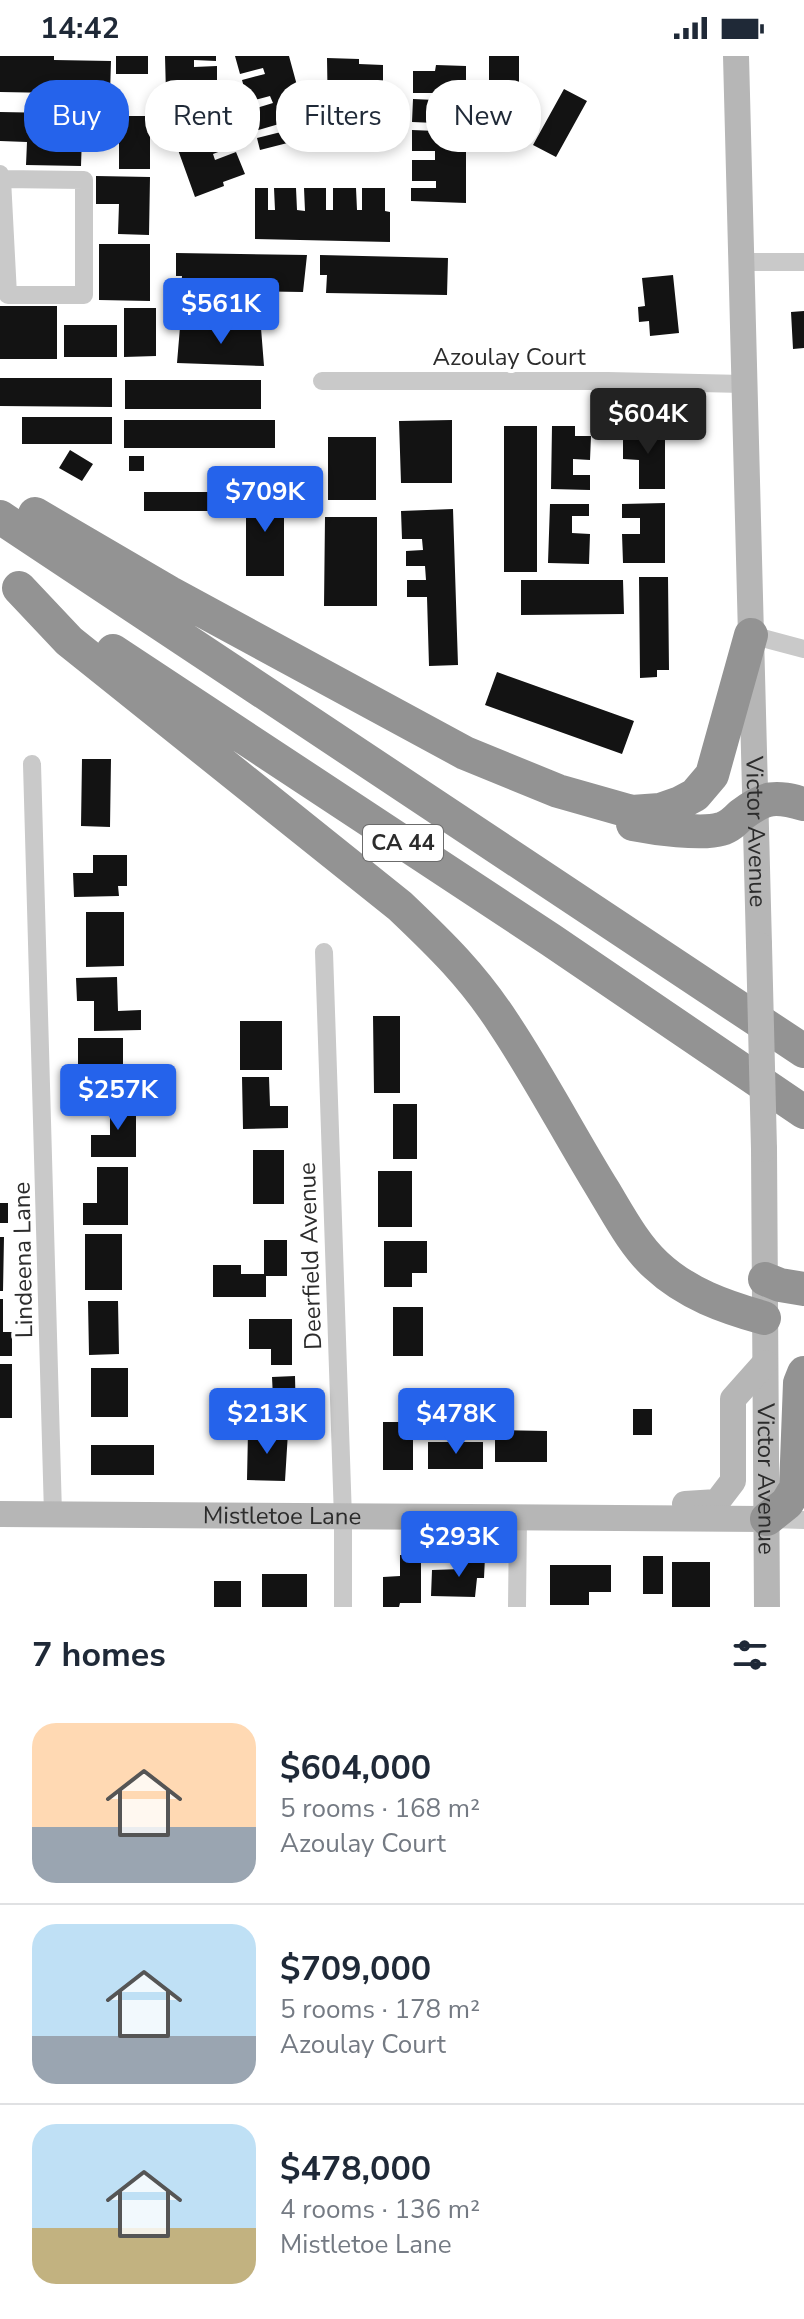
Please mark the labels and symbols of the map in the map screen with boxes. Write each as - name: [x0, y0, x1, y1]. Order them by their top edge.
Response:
- pin: $561K: [165, 278, 277, 346]
- street label: Azoulay Court: [432, 341, 586, 373]
- pin: $604K: [592, 388, 704, 456]
- pin: $709K: [209, 466, 321, 534]
- street label: Victor Avenue: [738, 755, 774, 908]
- road number: CA 44: [363, 825, 443, 861]
- pin: $257K: [62, 1064, 174, 1132]
- street label: Deerfield Avenue: [291, 1162, 329, 1350]
- street label: Lindeena Lane: [6, 1182, 40, 1338]
- pin: $213K: [211, 1388, 323, 1456]
- pin: $478K: [400, 1388, 512, 1456]
- street label: Victor Avenue: [750, 1402, 783, 1555]
- street label: Mistletoe Lane: [203, 1499, 361, 1532]
- pin: $293K: [403, 1511, 515, 1579]

